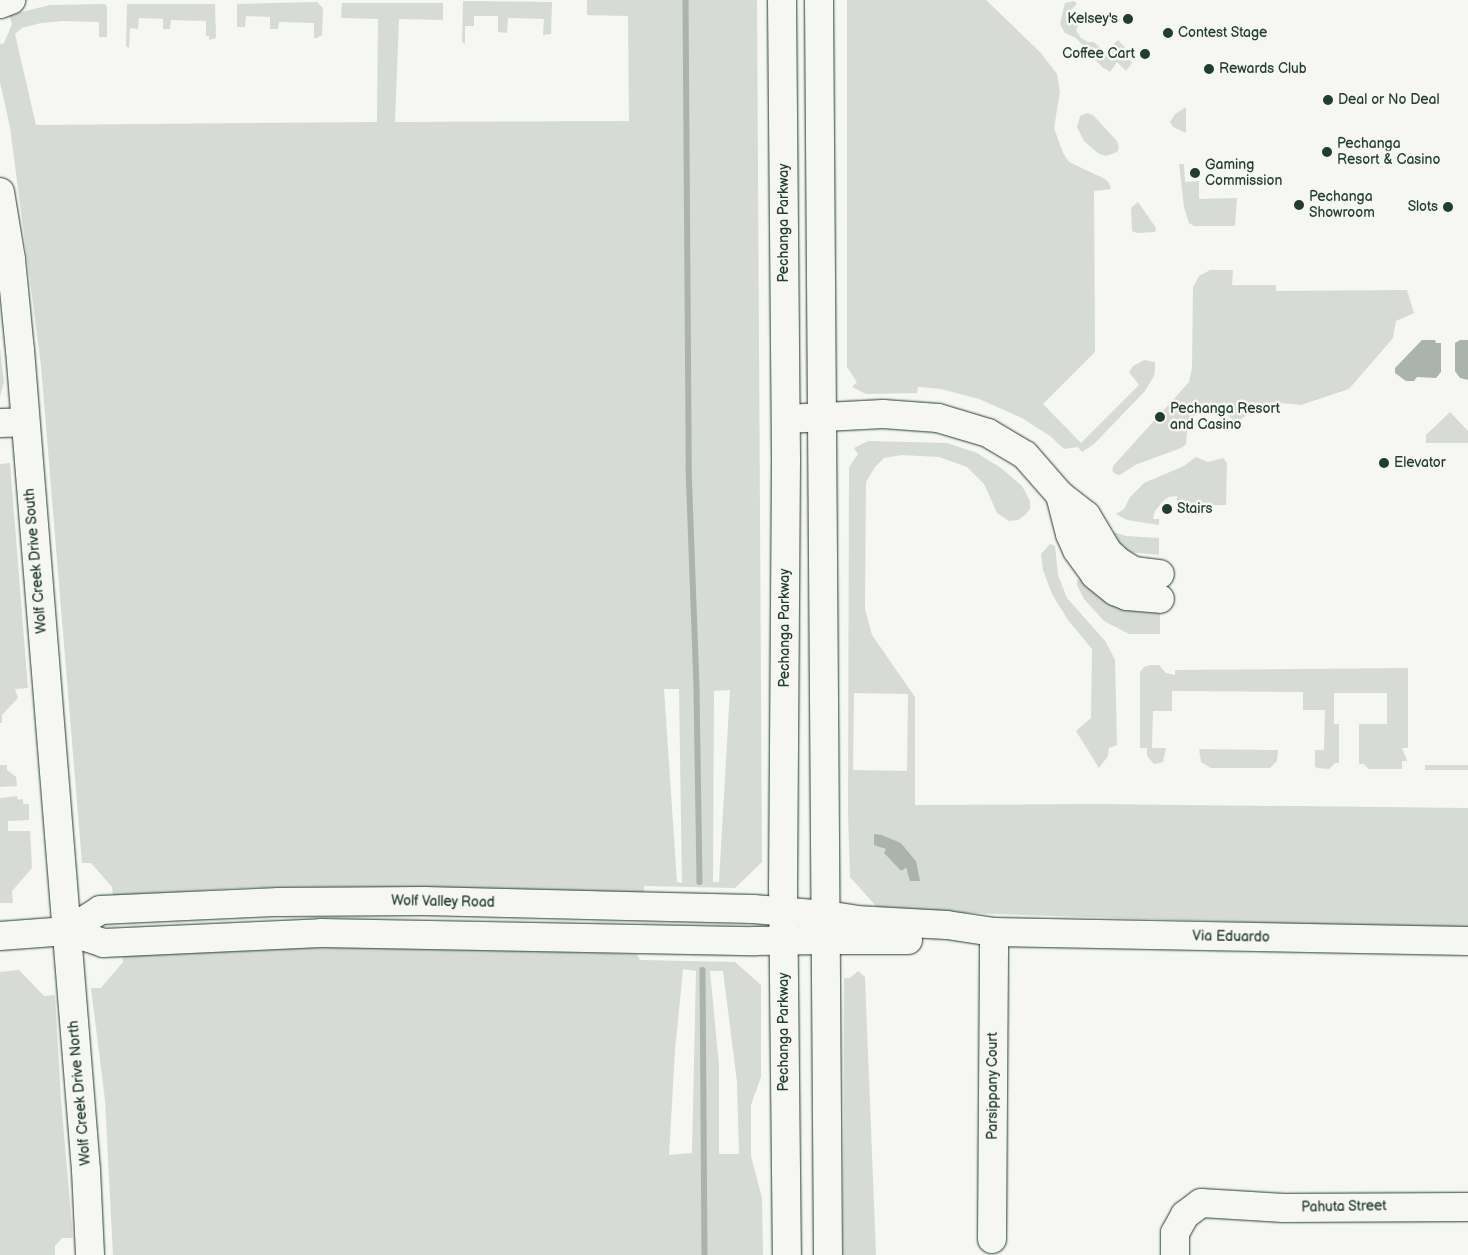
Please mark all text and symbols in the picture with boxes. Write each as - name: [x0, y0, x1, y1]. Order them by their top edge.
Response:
- place label: Kelsey's: [1067, 11, 1118, 27]
- marker: Kelsey's: [1122, 13, 1134, 25]
- place label: Contest Stage: [1178, 25, 1268, 41]
- marker: Contest Stage: [1162, 27, 1174, 39]
- place label: Coffee Cart: [1062, 46, 1135, 62]
- marker: Coffee Cart: [1139, 48, 1151, 60]
- place label: Rewards Club: [1219, 61, 1307, 77]
- marker: Rewards Club: [1203, 63, 1215, 75]
- place label: Deal or No Deal: [1338, 92, 1440, 108]
- marker: Deal or No Deal: [1322, 94, 1334, 106]
- place label: Pechanga Resort & Casino: [1337, 136, 1440, 168]
- marker: Pechanga Resort & Casino: [1321, 146, 1333, 158]
- place label: Gaming Commission: [1205, 157, 1282, 190]
- street label: Pechanga Parkway: [776, 164, 792, 282]
- marker: Gaming Commission: [1189, 167, 1201, 179]
- place label: Pechanga Showroom: [1309, 189, 1375, 222]
- marker: Pechanga Showroom: [1293, 199, 1305, 211]
- place label: Slots: [1408, 199, 1438, 215]
- marker: Slots: [1442, 201, 1454, 213]
- place label: Pechanga Resort and Casino: [1170, 401, 1280, 434]
- marker: Pechanga Resort and Casino: [1154, 411, 1166, 423]
- place label: Elevator: [1394, 455, 1446, 471]
- marker: Elevator: [1378, 457, 1390, 469]
- street label: Wolf Creek Drive South: [21, 488, 51, 634]
- place label: Stairs: [1177, 501, 1213, 517]
- marker: Stairs: [1161, 503, 1173, 515]
- street label: Pechanga Parkway: [777, 569, 793, 687]
- street label: Wolf Valley Road: [390, 893, 496, 911]
- street label: Via Eduardo: [1192, 928, 1270, 946]
- street label: Pechanga Parkway: [776, 973, 792, 1091]
- street label: Wolf Creek Drive North: [65, 1020, 95, 1166]
- street label: Parsippany Court: [985, 1032, 1001, 1140]
- street label: Pahuta Street: [1301, 1198, 1387, 1216]

